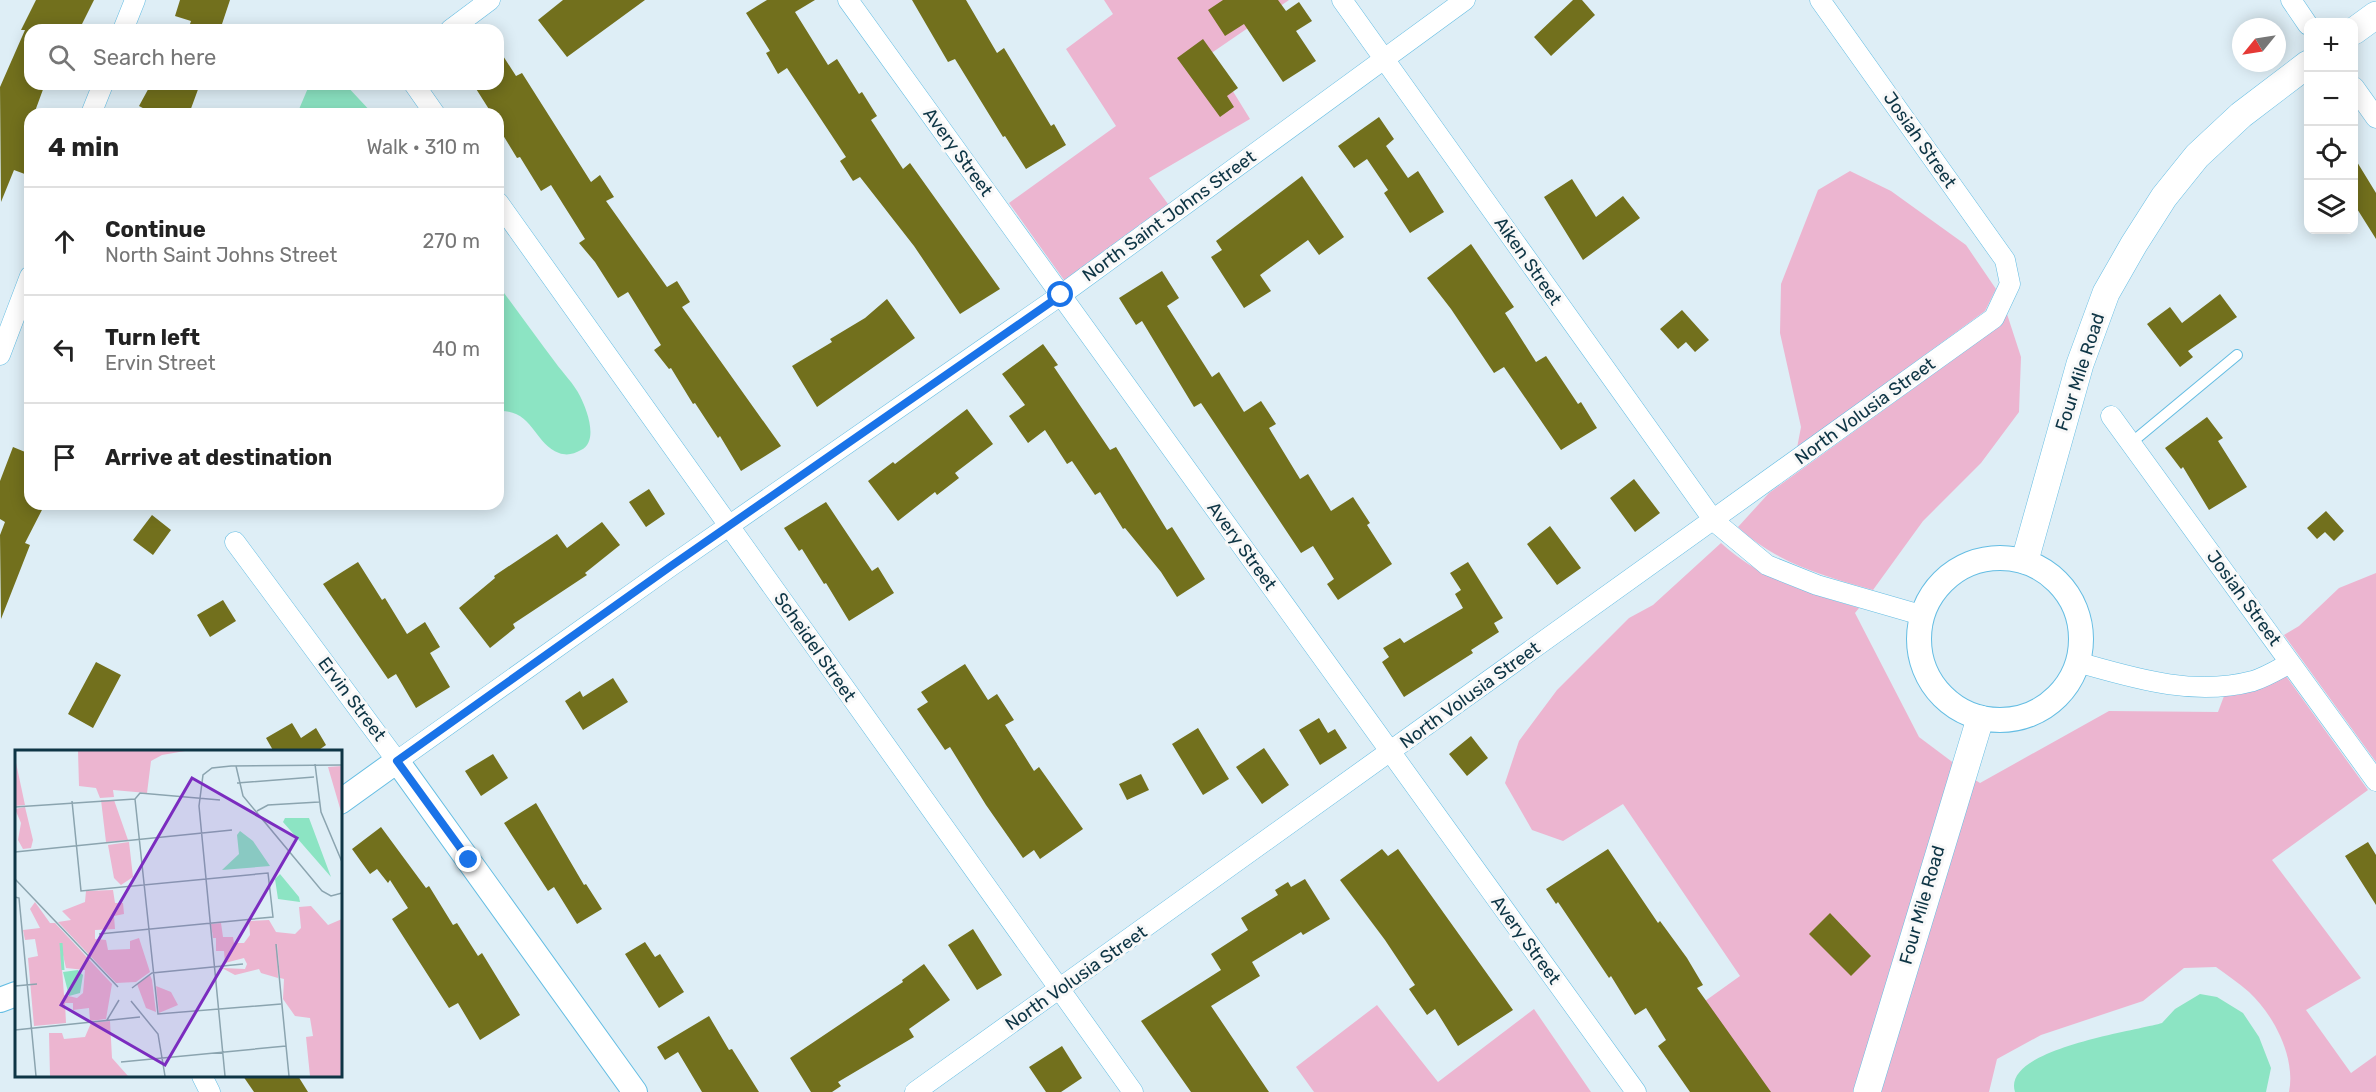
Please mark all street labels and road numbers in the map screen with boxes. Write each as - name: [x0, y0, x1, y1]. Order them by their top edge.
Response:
- street label: Josiah Street: [1879, 88, 1961, 192]
- street label: Avery Street: [919, 103, 997, 201]
- street label: North Saint Johns Street: [1078, 146, 1260, 286]
- street label: Aiken Street: [1490, 213, 1566, 309]
- street label: Four Mile Road: [2051, 310, 2109, 434]
- street label: North Volusia Street: [1791, 353, 1939, 469]
- street label: Avery Street: [1203, 497, 1281, 595]
- street label: Josiah Street: [2202, 546, 2286, 650]
- street label: Scheidel Street: [769, 588, 861, 706]
- street label: North Volusia Street: [1396, 637, 1544, 753]
- street label: Ervin Street: [313, 653, 391, 745]
- street label: Four Mile Road: [1895, 843, 1949, 967]
- street label: Avery Street: [1487, 891, 1565, 989]
- street label: North Volusia Street: [1001, 921, 1151, 1035]

